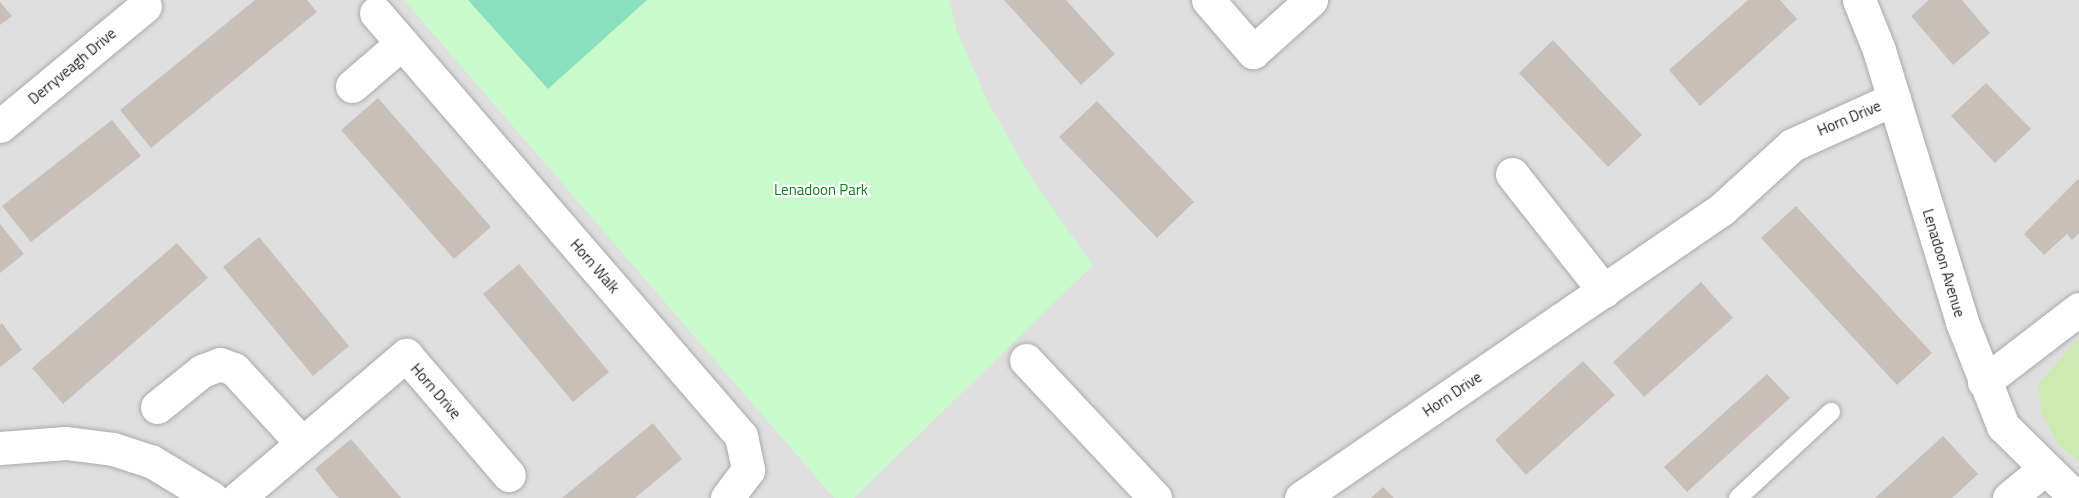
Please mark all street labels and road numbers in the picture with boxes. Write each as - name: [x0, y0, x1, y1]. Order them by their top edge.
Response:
- street label: Derryveagh Drive: [24, 24, 120, 108]
- street label: Horn Drive: [1814, 97, 1884, 139]
- street label: Lenadoon Avenue: [1919, 207, 1969, 319]
- street label: Horn Walk: [567, 235, 623, 297]
- street label: Horn Drive: [407, 360, 465, 422]
- street label: Horn Drive: [1419, 368, 1485, 420]

